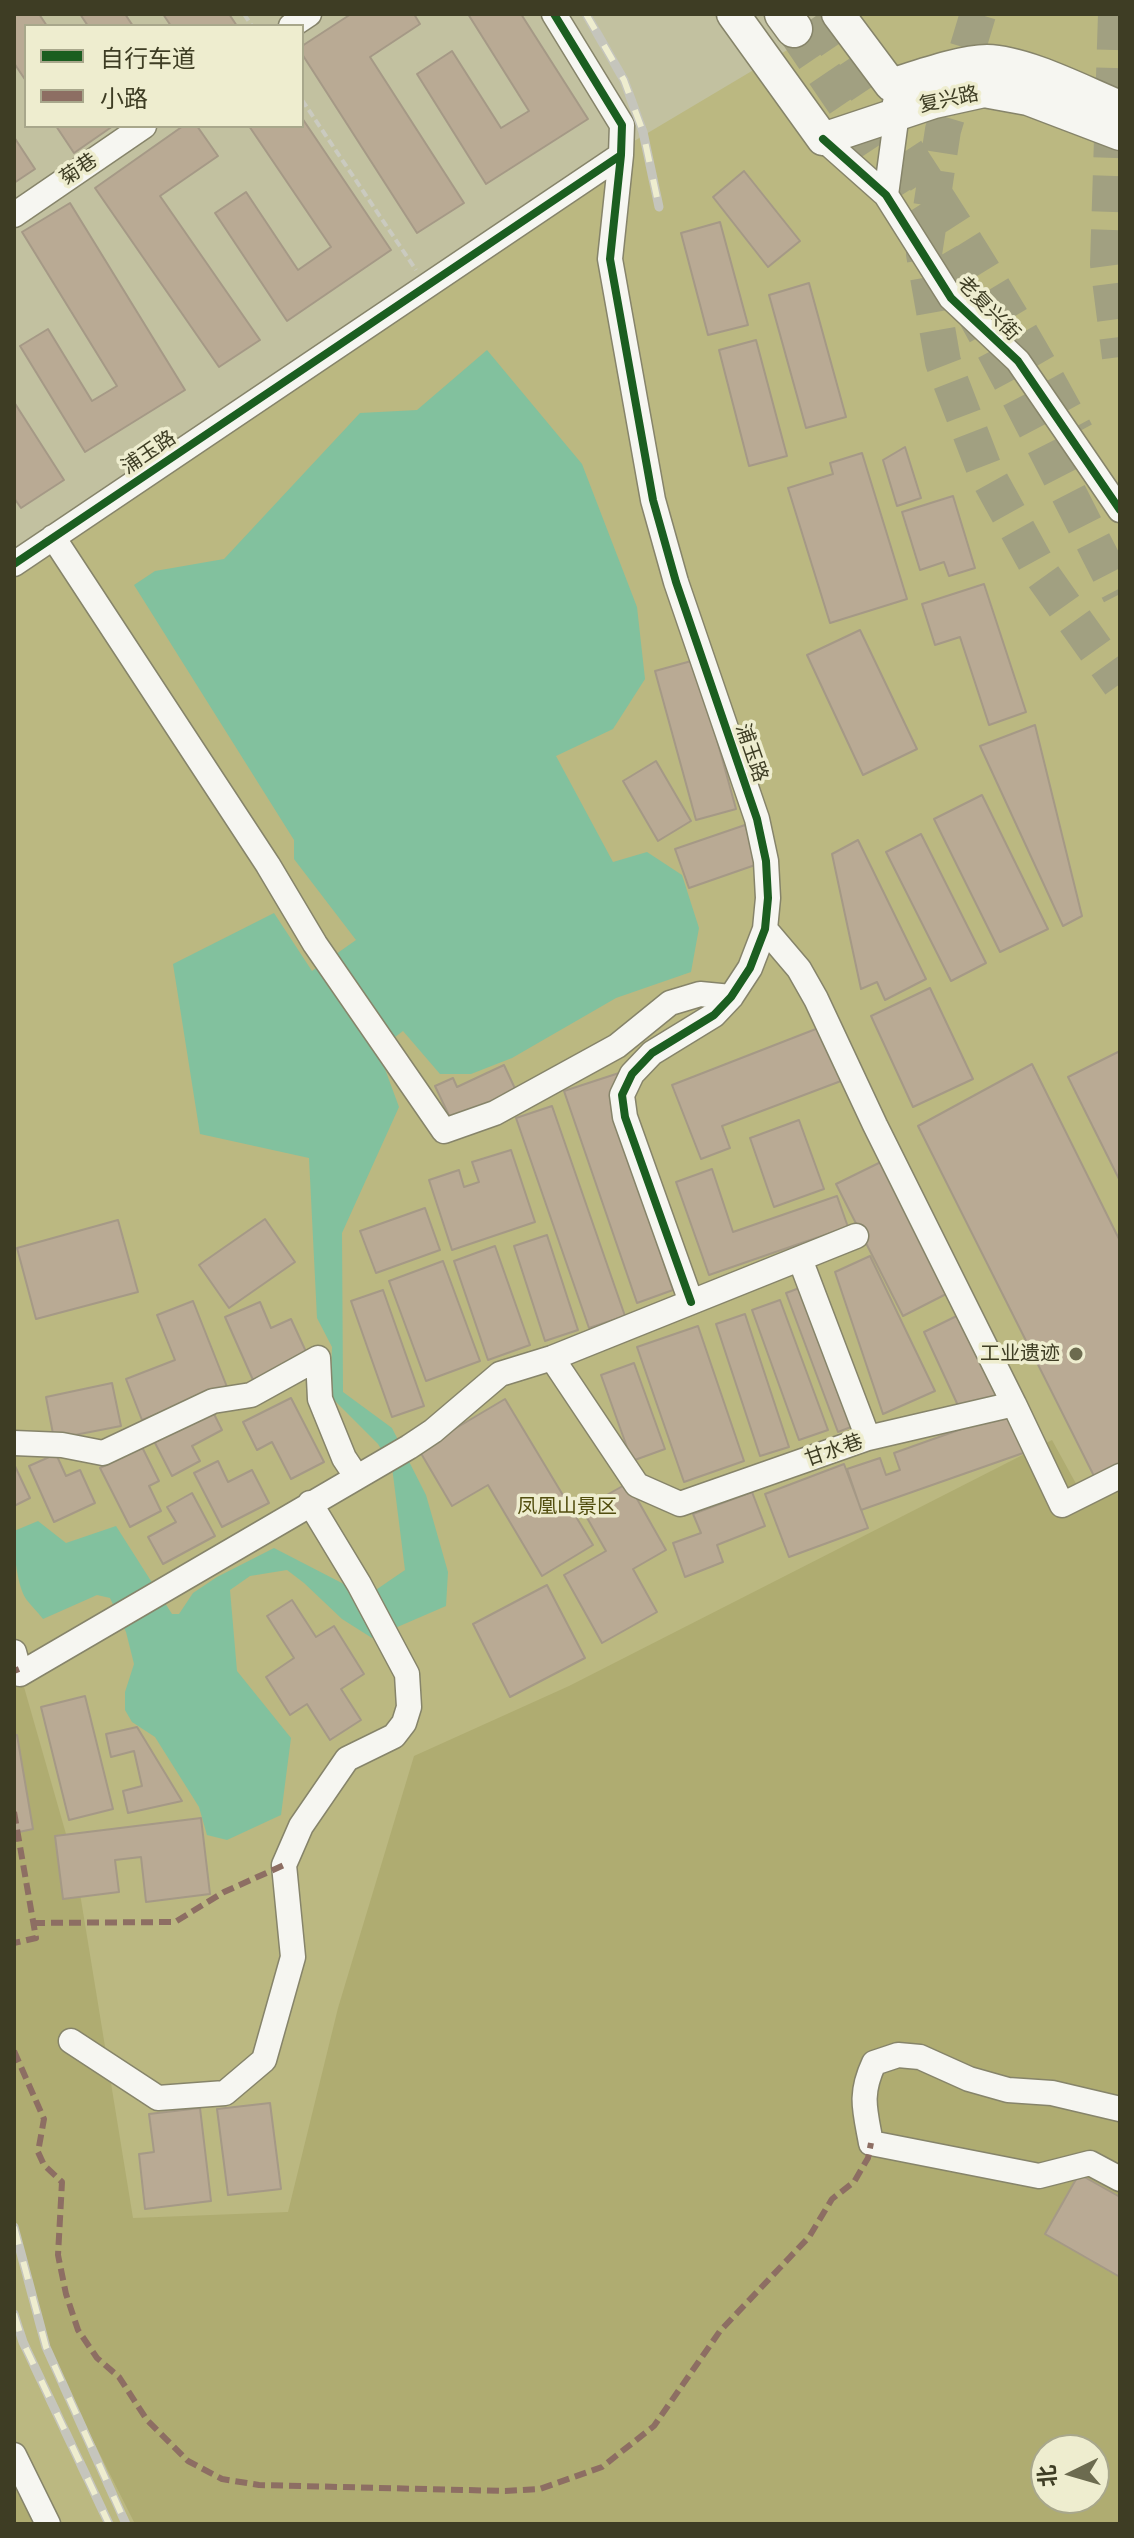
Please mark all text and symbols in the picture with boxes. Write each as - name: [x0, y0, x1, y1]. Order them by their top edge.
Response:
- legend: [24, 24, 304, 128]
- text: 自行车道: [100, 45, 196, 73]
- street label: 复兴路: [917, 82, 981, 118]
- text: 小路: [100, 85, 148, 113]
- street label: 菊巷: [56, 149, 102, 191]
- street label: 老复兴街: [952, 272, 1024, 346]
- street label: 浦玉路: [117, 426, 181, 480]
- street label: 浦玉路: [730, 721, 772, 785]
- place label: 工业遗迹: [980, 1342, 1060, 1366]
- marker: 工业遗迹: [1067, 1345, 1085, 1363]
- street label: 甘水巷: [802, 1430, 866, 1472]
- park label: 凤凰山景区: [517, 1495, 617, 1519]
- north arrow: [1030, 2434, 1110, 2514]
- text: 北: [1033, 2464, 1062, 2488]

